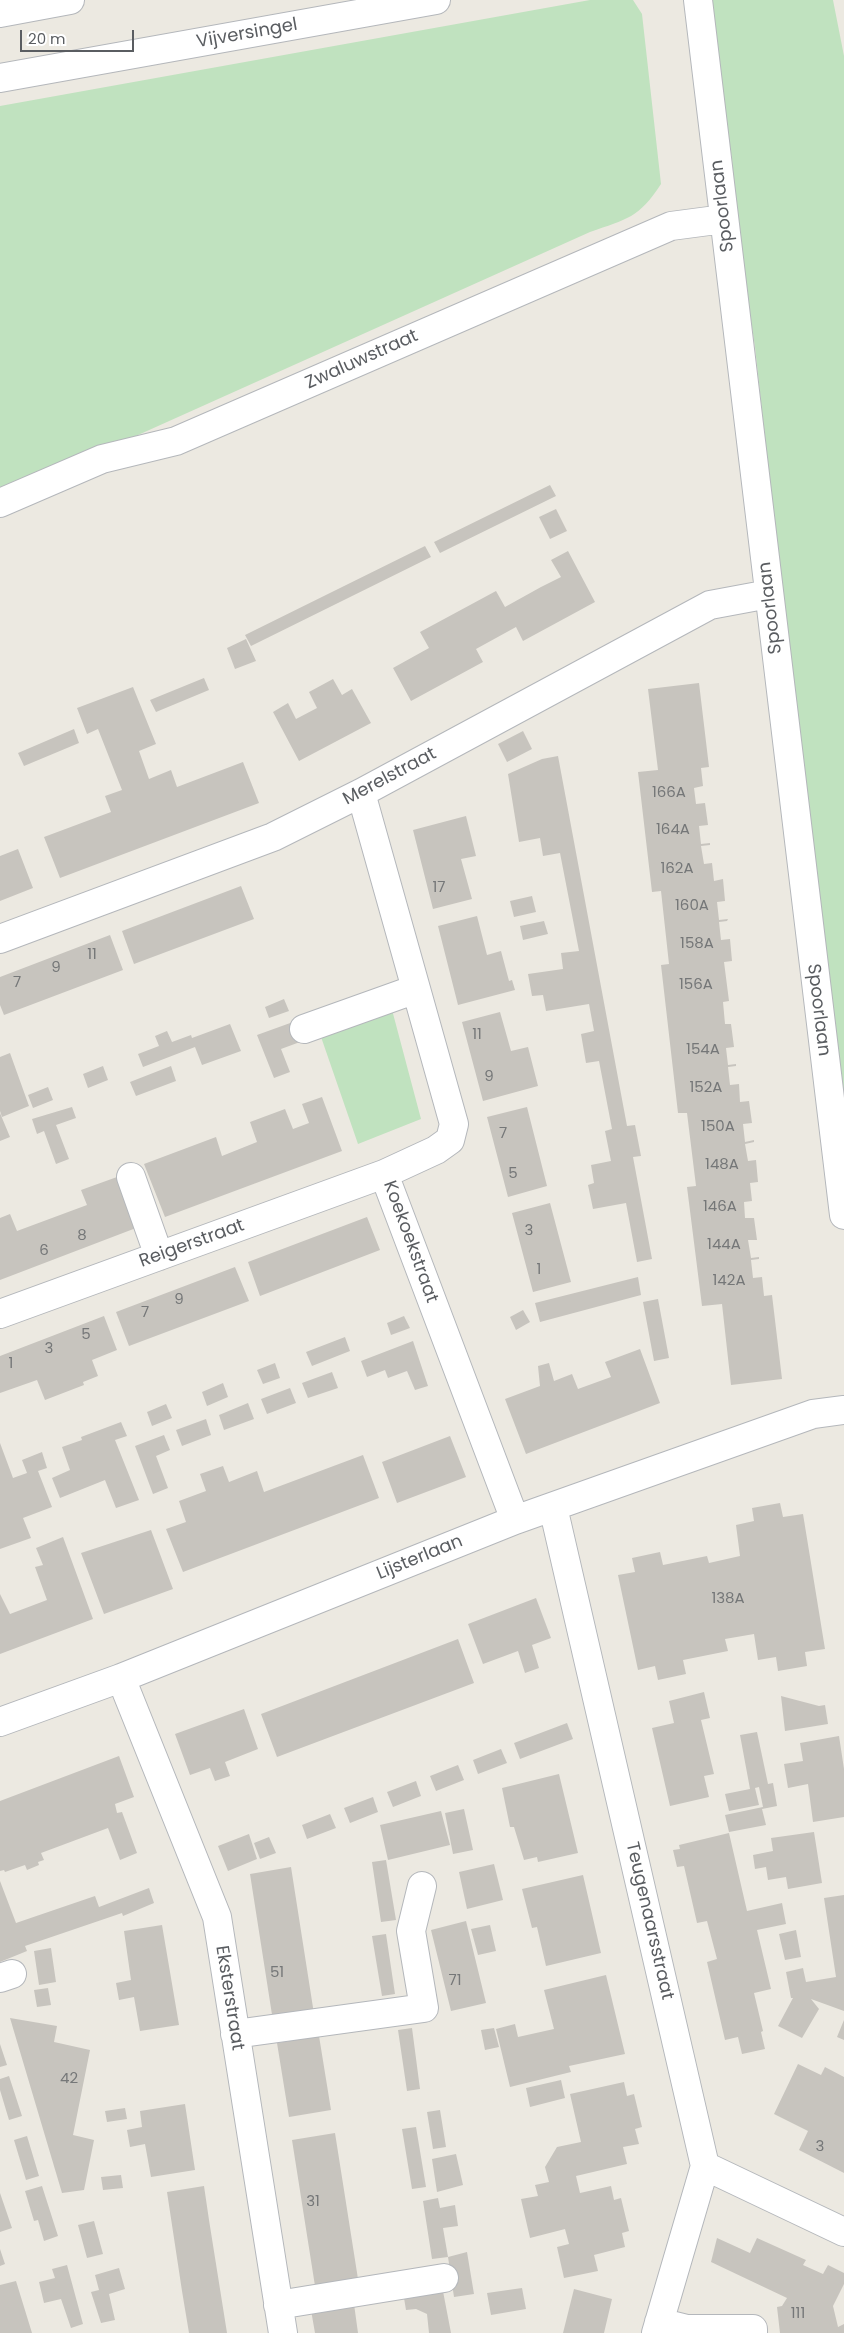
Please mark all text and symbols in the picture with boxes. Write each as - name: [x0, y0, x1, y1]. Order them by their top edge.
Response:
- street label: Vijversingel: [195, 14, 299, 54]
- scale bar: [22, 20, 136, 52]
- text: 20 m: [28, 28, 66, 49]
- street label: Spoorlaan: [707, 159, 739, 253]
- street label: Zwaluwstraat: [302, 326, 422, 394]
- street label: Spoorlaan: [755, 561, 787, 655]
- street label: Merelstraat: [340, 743, 440, 811]
- house number: 166A: [652, 784, 686, 802]
- house number: 164A: [656, 821, 690, 839]
- house number: 162A: [660, 860, 694, 878]
- house number: 17: [433, 879, 445, 897]
- house number: 160A: [675, 897, 709, 915]
- house number: 158A: [680, 935, 714, 953]
- house number: 11: [87, 946, 97, 964]
- house number: 9: [51, 959, 61, 977]
- street label: Spoorlaan: [802, 963, 834, 1057]
- house number: 7: [13, 974, 21, 992]
- house number: 156A: [679, 976, 713, 994]
- house number: 11: [472, 1026, 482, 1044]
- house number: 154A: [686, 1041, 720, 1059]
- house number: 9: [484, 1068, 494, 1086]
- house number: 152A: [690, 1079, 722, 1097]
- house number: 150A: [701, 1118, 735, 1136]
- house number: 7: [499, 1125, 507, 1143]
- house number: 148A: [705, 1156, 739, 1174]
- house number: 5: [508, 1165, 518, 1183]
- street label: Koekoekstraat: [378, 1178, 442, 1306]
- house number: 146A: [703, 1198, 737, 1216]
- street label: Reigerstraat: [137, 1215, 247, 1273]
- house number: 3: [525, 1222, 533, 1240]
- house number: 8: [77, 1227, 87, 1245]
- house number: 144A: [707, 1236, 741, 1254]
- house number: 6: [39, 1242, 49, 1260]
- house number: 1: [537, 1261, 541, 1279]
- house number: 142A: [713, 1272, 745, 1290]
- house number: 9: [174, 1291, 184, 1309]
- house number: 7: [141, 1304, 149, 1322]
- house number: 5: [81, 1326, 91, 1344]
- house number: 3: [45, 1340, 53, 1358]
- house number: 1: [9, 1355, 13, 1373]
- street label: Lijsterlaan: [374, 1531, 466, 1585]
- house number: 138A: [711, 1590, 745, 1608]
- street label: Teugenaarsstraat: [620, 1840, 678, 2002]
- street label: Eksterstraat: [210, 1944, 248, 2052]
- house number: 51: [270, 1964, 284, 1982]
- house number: 71: [449, 1972, 461, 1990]
- house number: 42: [60, 2070, 78, 2088]
- house number: 3: [816, 2138, 824, 2156]
- house number: 31: [306, 2193, 320, 2211]
- house number: 111: [791, 2305, 805, 2323]

